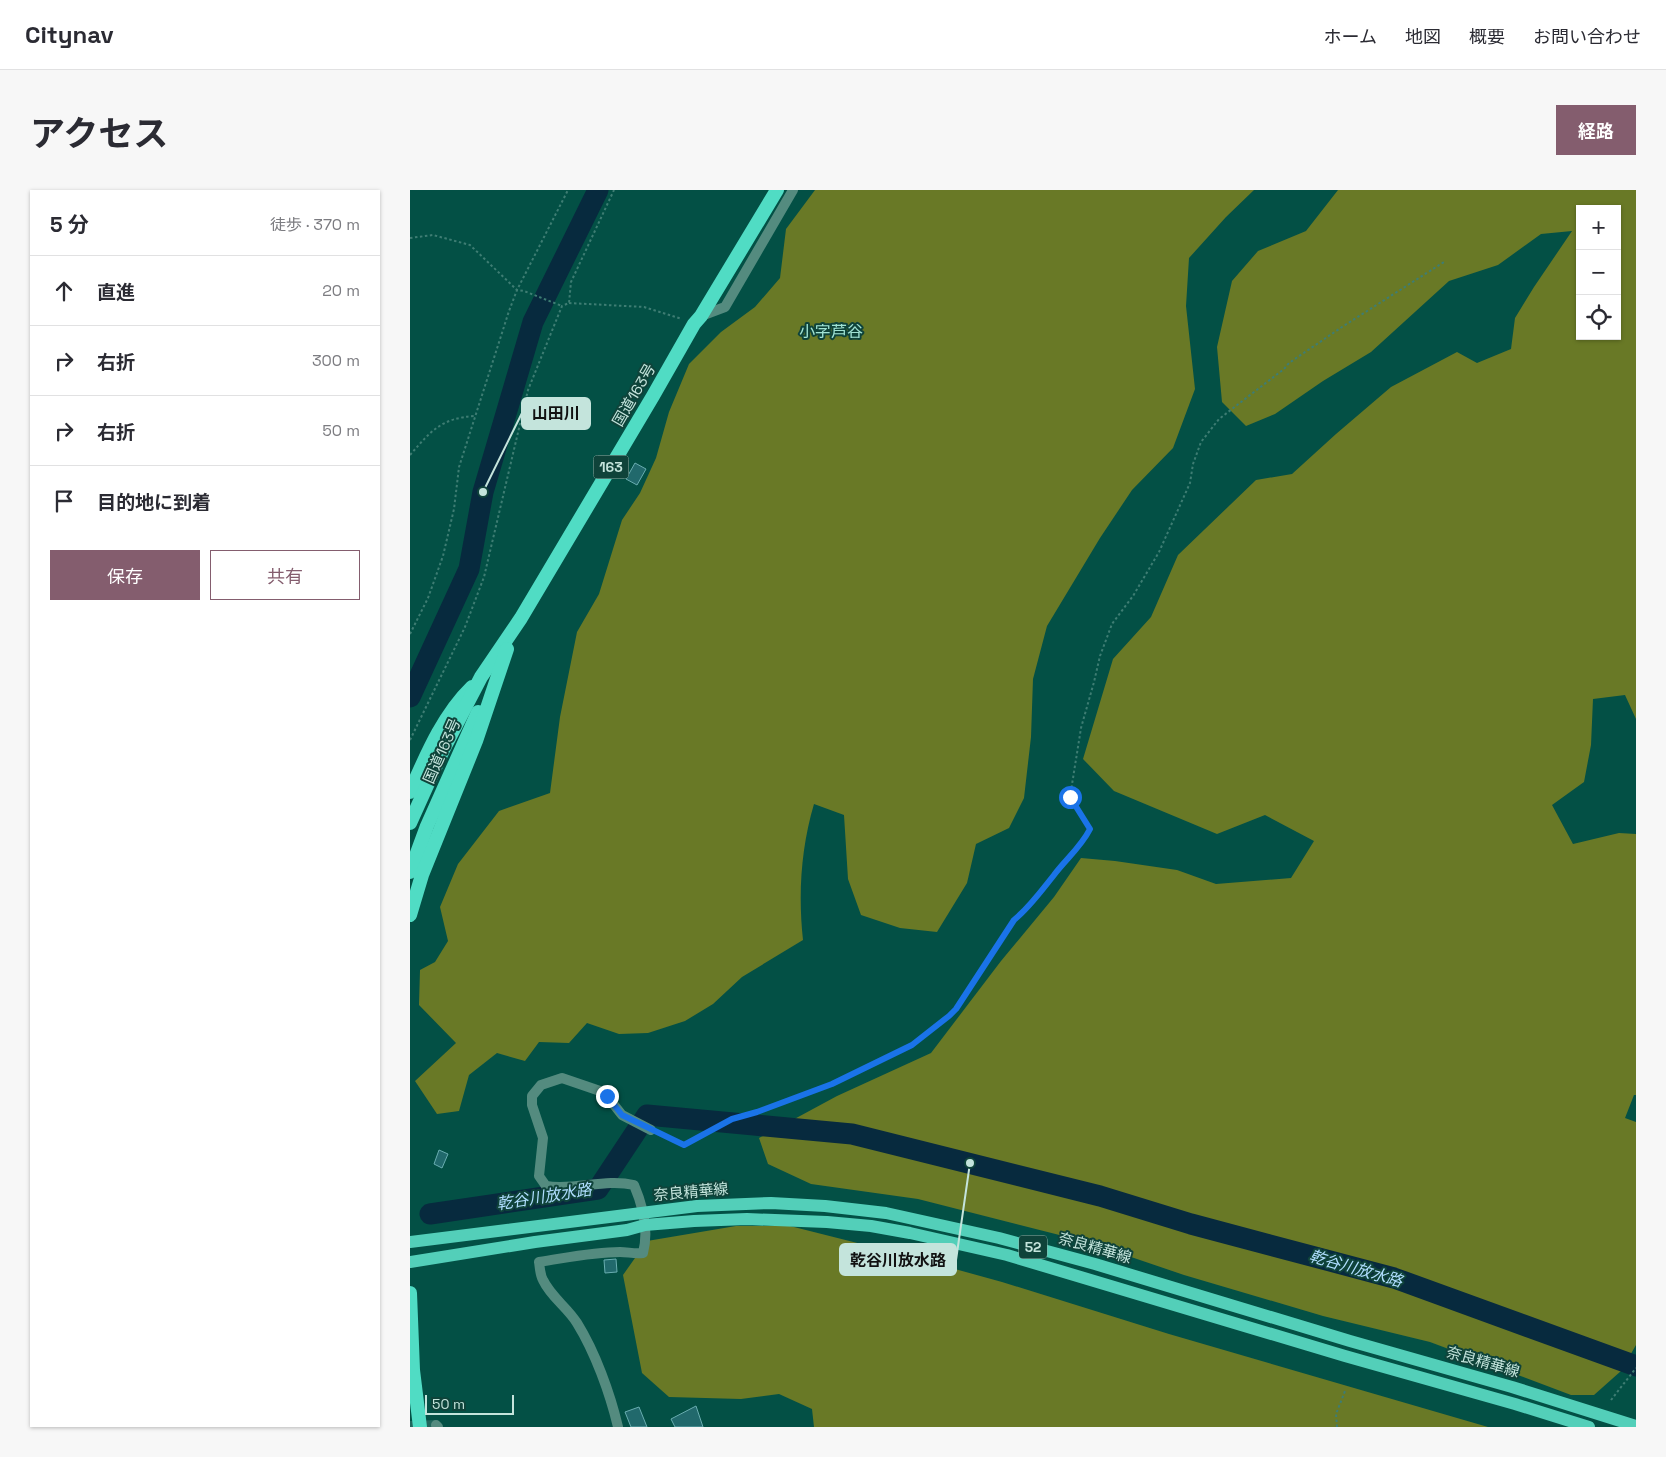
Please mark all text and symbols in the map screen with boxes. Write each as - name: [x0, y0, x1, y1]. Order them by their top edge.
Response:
- text: Citynav: [25, 19, 114, 50]
- text: ホーム: [1324, 25, 1377, 48]
- text: 地図: [1405, 25, 1441, 48]
- text: 概要: [1469, 25, 1505, 48]
- text: お問い合わせ: [1533, 25, 1641, 48]
- button: 経路: [1556, 105, 1636, 155]
- text: アクセス: [30, 112, 168, 156]
- map controls: [1576, 205, 1621, 340]
- button: +: [1576, 205, 1621, 250]
- text: 5 分: [50, 211, 89, 238]
- text: 徒歩 · 370 m: [270, 214, 360, 235]
- button: −: [1576, 250, 1621, 295]
- icon: ahead: [50, 277, 78, 305]
- text: 直進: [97, 280, 135, 305]
- text: 20 m: [322, 280, 360, 301]
- button: locate: [1576, 295, 1621, 340]
- district label: 小字芦谷: [799, 321, 863, 342]
- icon: right: [50, 347, 78, 375]
- text: 右折: [97, 350, 135, 375]
- text: 300 m: [312, 350, 360, 371]
- street label: 国道163号: [608, 360, 659, 430]
- callout: 山田川: [522, 398, 590, 429]
- text: 山田川: [532, 403, 580, 424]
- icon: right: [50, 417, 78, 445]
- text: 右折: [97, 420, 135, 445]
- text: 50 m: [322, 420, 360, 441]
- road number: 163: [594, 456, 628, 478]
- icon: arrive: [50, 487, 78, 515]
- text: 目的地に到着: [97, 490, 211, 515]
- button: 保存: [50, 550, 200, 600]
- button: 共有: [210, 550, 360, 600]
- street label: 国道163号: [419, 715, 464, 786]
- route start: [1059, 786, 1082, 809]
- route end: [596, 1085, 619, 1108]
- water label: 乾谷川放水路: [495, 1178, 595, 1214]
- street label: 奈良精華線: [653, 1179, 729, 1204]
- street label: 奈良精華線: [1056, 1228, 1134, 1267]
- road number: 52: [1019, 1236, 1047, 1258]
- callout: 乾谷川放水路: [840, 1244, 956, 1275]
- water label: 乾谷川放水路: [1307, 1245, 1407, 1292]
- text: 乾谷川放水路: [850, 1250, 946, 1271]
- street label: 奈良精華線: [1444, 1342, 1522, 1381]
- scale bar: [425, 1392, 514, 1415]
- text: 50 m: [432, 1395, 465, 1413]

